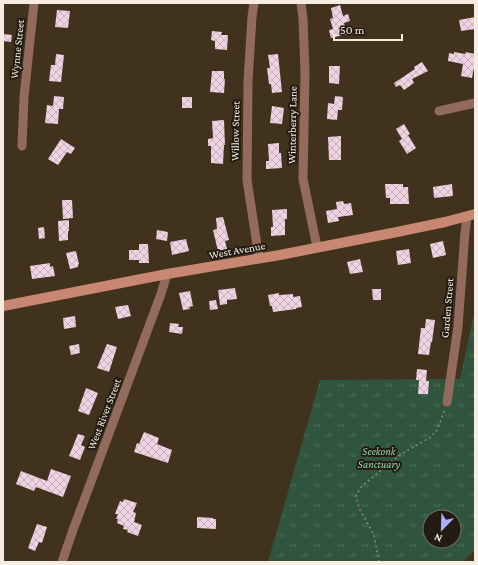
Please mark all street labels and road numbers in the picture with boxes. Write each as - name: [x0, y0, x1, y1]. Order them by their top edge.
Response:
- street label: Wynne Street: [8, 18, 27, 79]
- street label: Winterberry Lane: [285, 86, 300, 164]
- street label: Willow Street: [228, 101, 242, 161]
- street label: West Avenue: [208, 239, 266, 261]
- street label: Garden Street: [438, 277, 456, 338]
- street label: West River Street: [85, 377, 123, 451]

